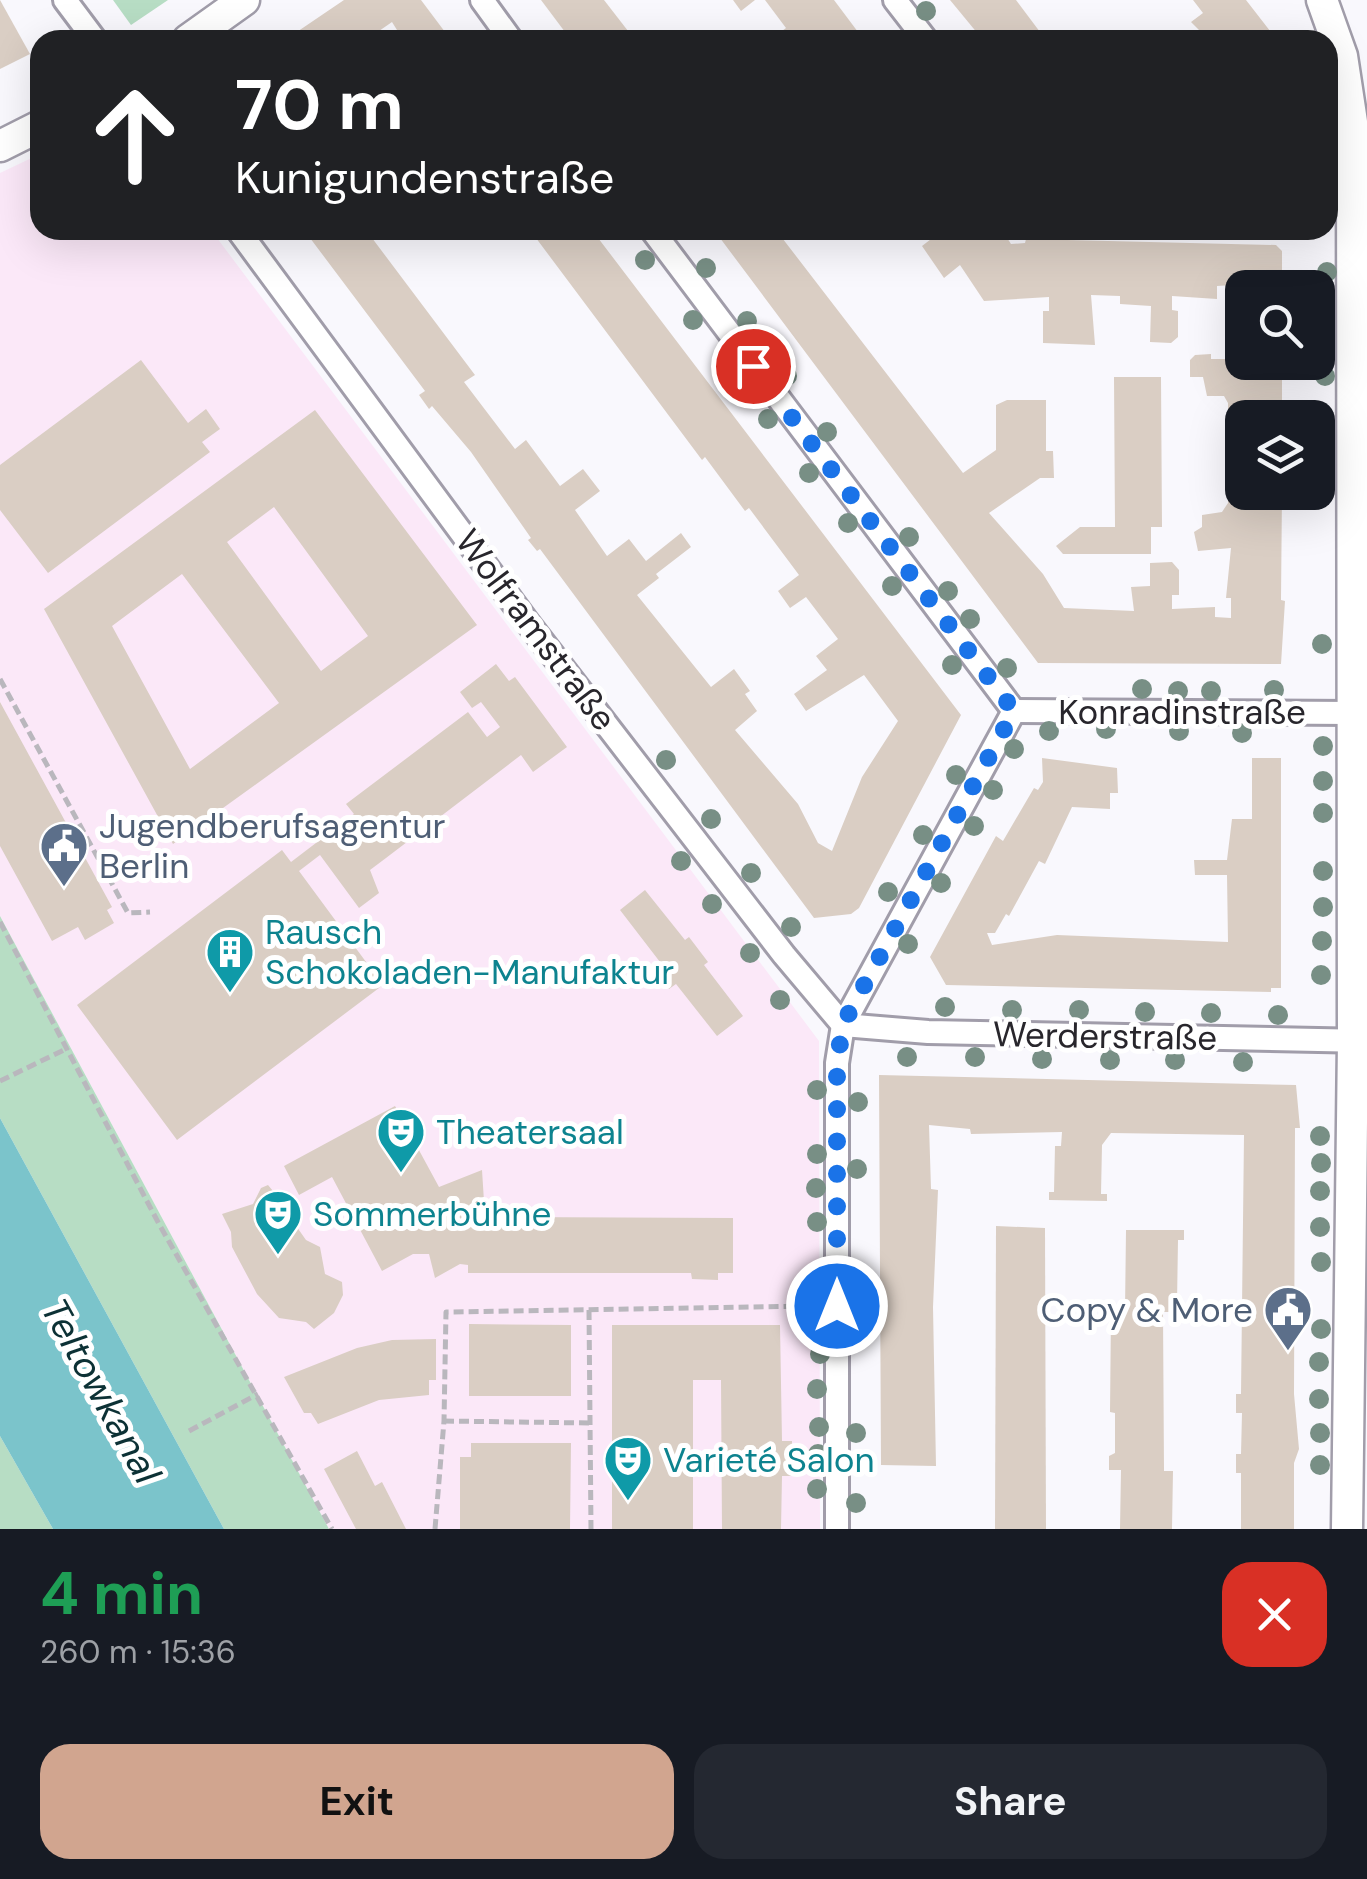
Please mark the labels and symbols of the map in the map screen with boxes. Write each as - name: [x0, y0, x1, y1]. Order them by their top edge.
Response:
- pin: [711, 324, 796, 409]
- street label: Wolframstraße: [445, 520, 627, 740]
- street label: Konradinstraße: [1058, 689, 1306, 735]
- place label: Jugendberufsagentur Berlin: [99, 803, 446, 889]
- public building icon: Jugendberufsagentur Berlin: [38, 820, 90, 888]
- place label: Rausch Schokoladen-Manufaktur: [265, 909, 674, 995]
- building icon: Rausch Schokoladen-Manufaktur: [204, 926, 256, 994]
- street label: Werderstraße: [993, 1011, 1217, 1061]
- theatre icon: Theatersaal: [375, 1106, 427, 1174]
- place label: Theatersaal: [436, 1109, 624, 1155]
- theatre icon: Sommerbühne: [252, 1188, 304, 1256]
- place label: Sommerbühne: [313, 1191, 551, 1237]
- position arrow: [785, 1254, 889, 1358]
- public building icon: Copy & More: [1262, 1284, 1314, 1352]
- place label: Copy & More: [1041, 1287, 1253, 1333]
- water label: Teltowkanal: [30, 1290, 173, 1493]
- theatre icon: Varieté Salon: [602, 1434, 654, 1502]
- place label: Varieté Salon: [663, 1437, 875, 1483]

